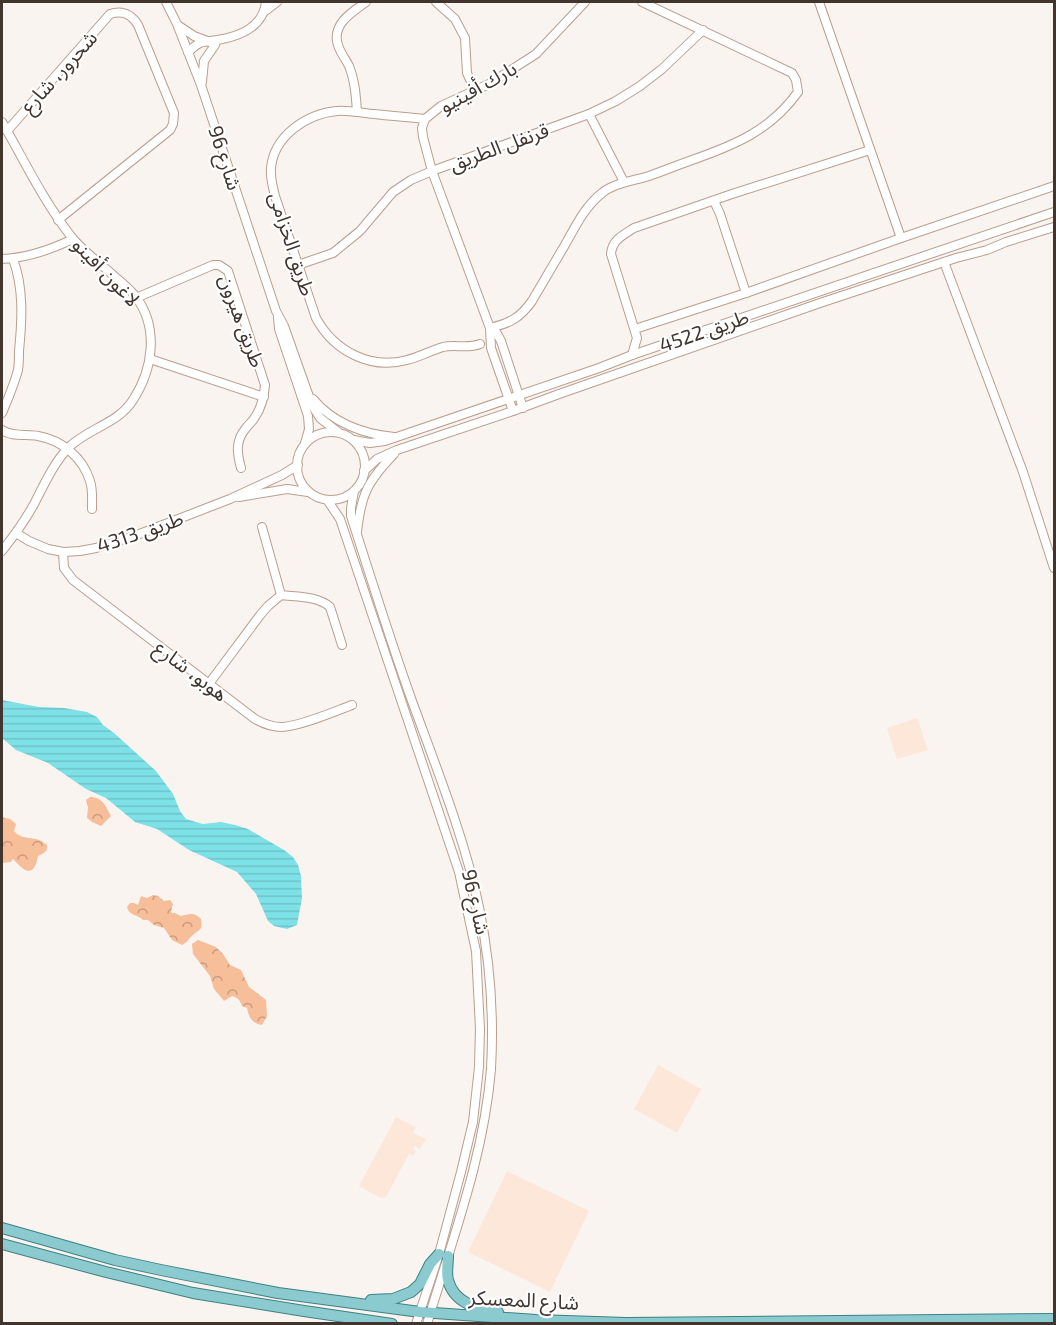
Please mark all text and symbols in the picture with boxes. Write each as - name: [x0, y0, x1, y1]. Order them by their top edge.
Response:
- street label: شحرور، شارع: [15, 25, 104, 120]
- street label: بارك أفينيو: [435, 55, 521, 118]
- street label: قرنفل الطريق: [446, 117, 552, 177]
- street label: شارع 96: [200, 122, 248, 194]
- street label: طريق الخزامى: [263, 189, 321, 299]
- street label: لاغون أفينو: [67, 232, 145, 312]
- street label: طريق هيرون: [213, 271, 271, 371]
- street label: طريق 4522: [656, 304, 752, 358]
- street label: طريق 4313: [93, 505, 187, 559]
- street label: هوبو، شارع: [148, 635, 233, 709]
- street label: شارع 96: [454, 867, 496, 938]
- street label: شارع المعسكر: [467, 1284, 580, 1318]

